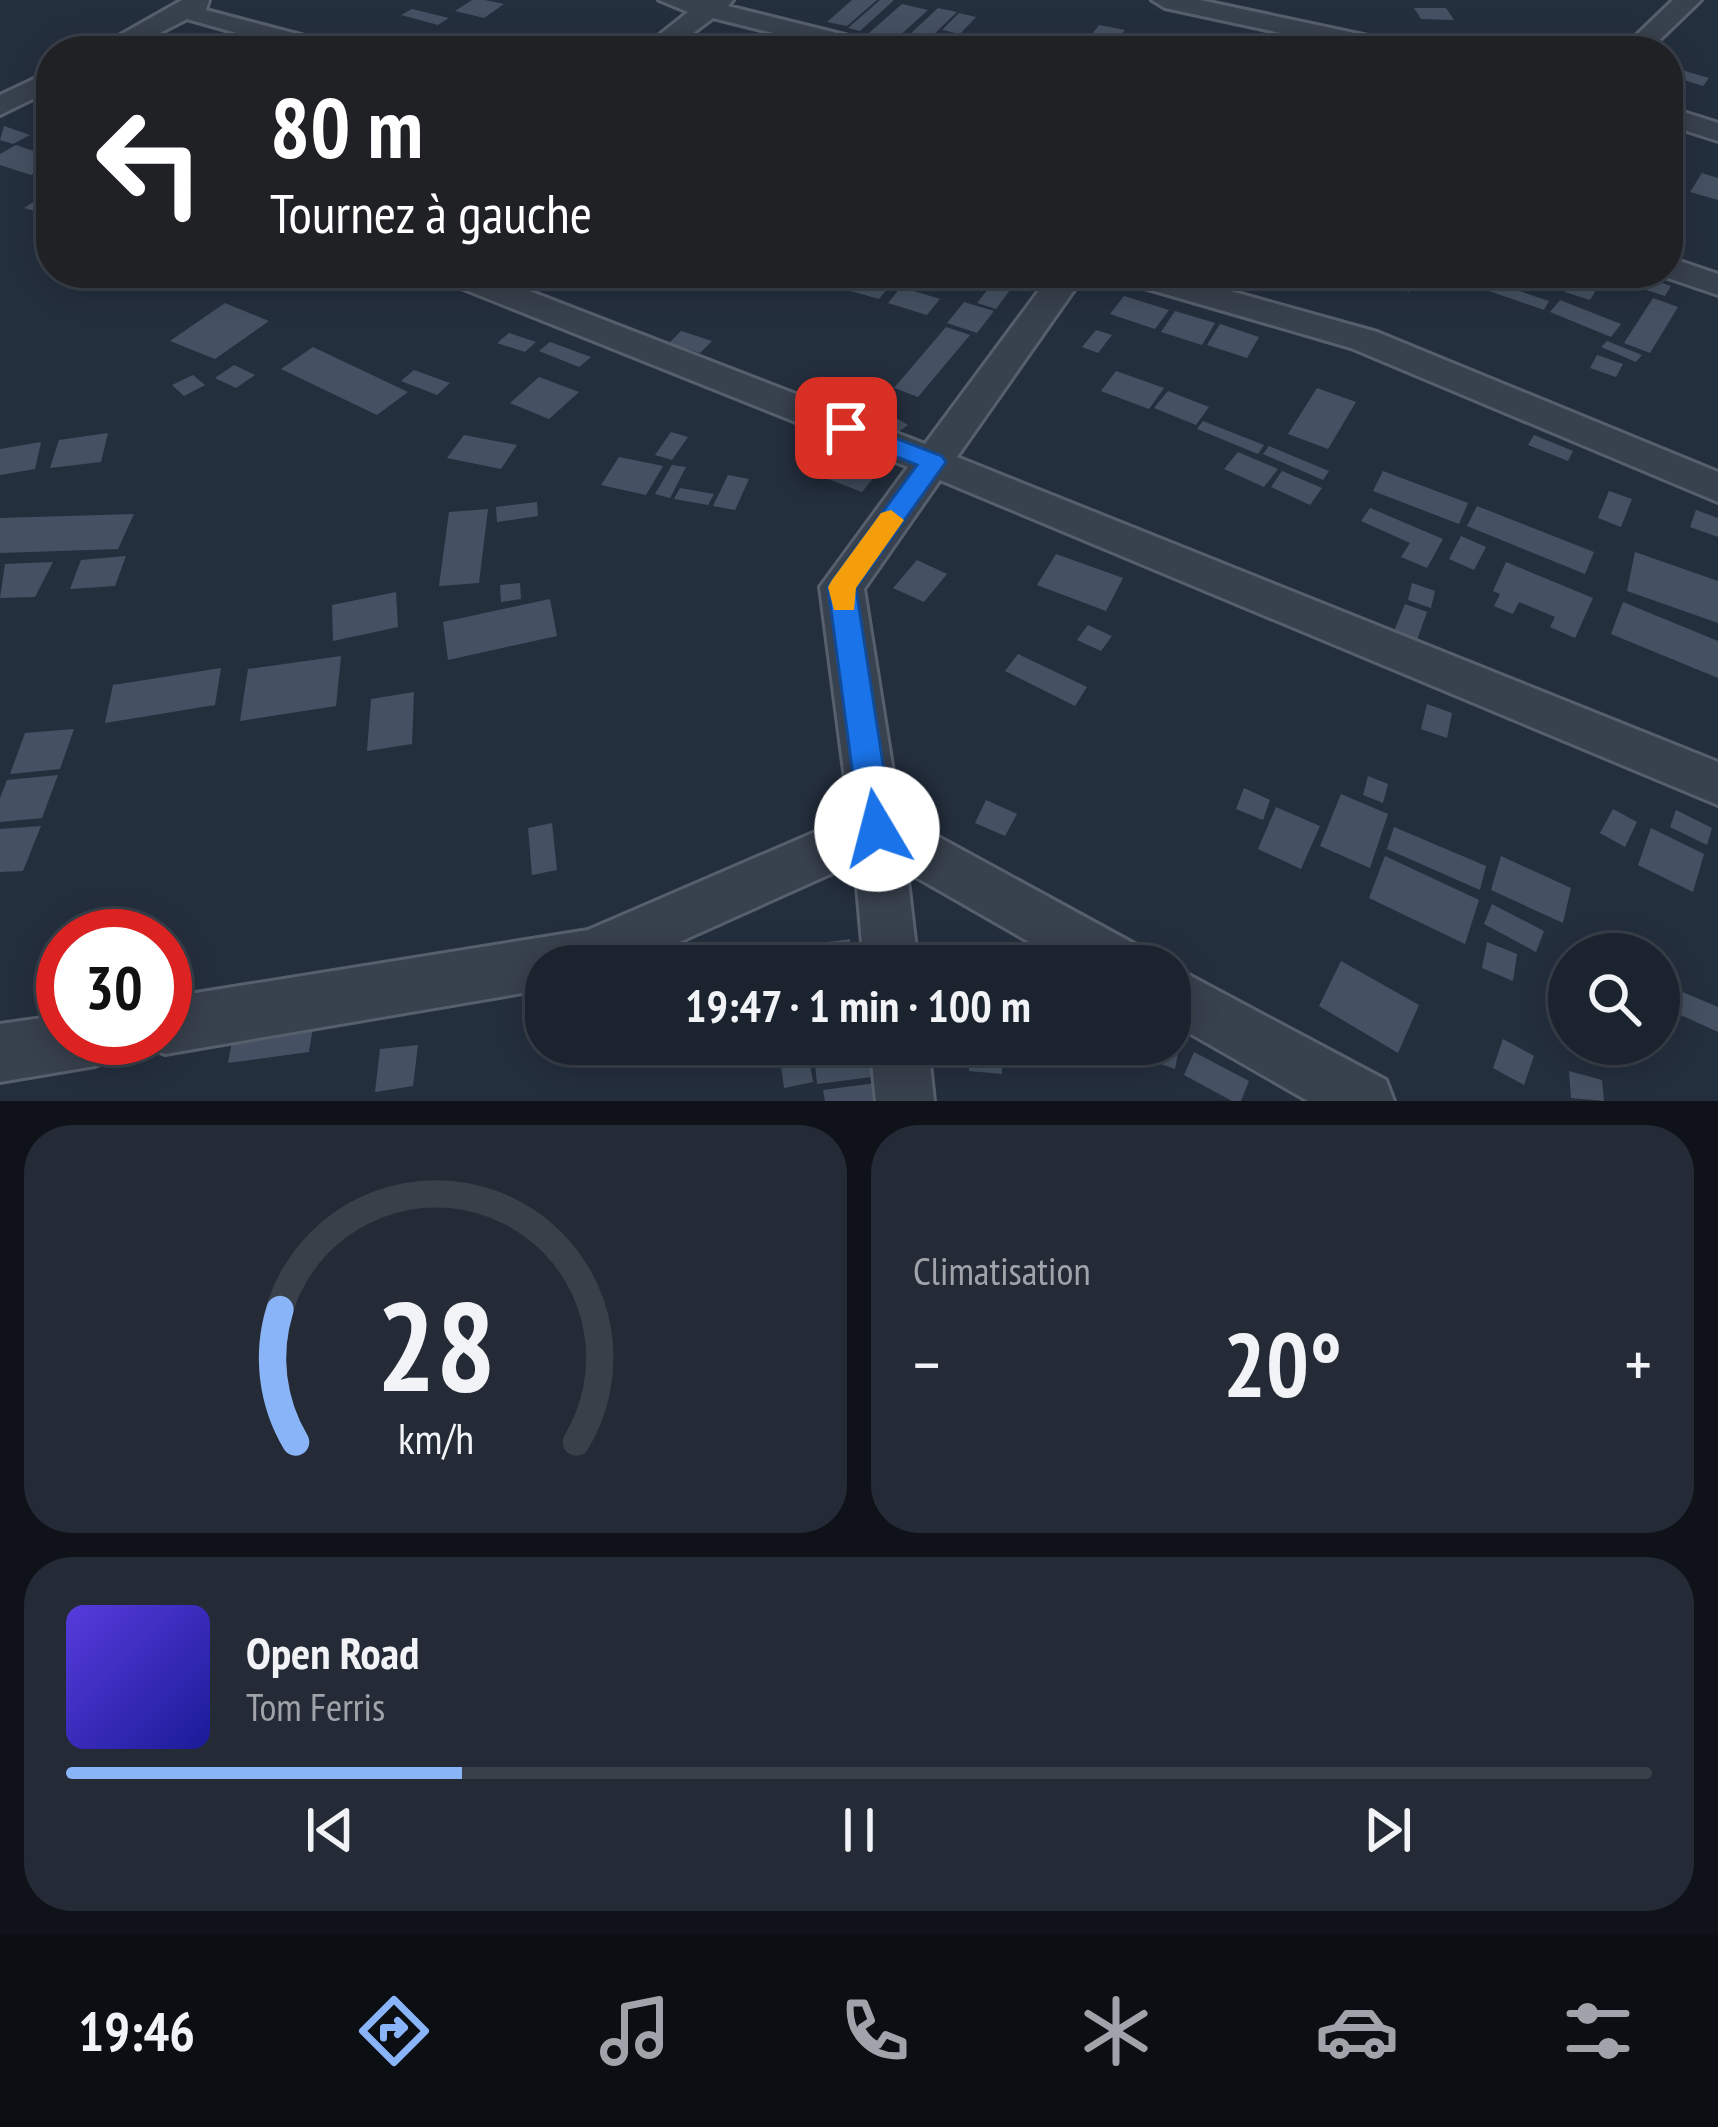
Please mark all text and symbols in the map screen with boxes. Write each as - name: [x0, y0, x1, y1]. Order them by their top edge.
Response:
- text: 80 m: [270, 72, 423, 181]
- icon: left: [72, 84, 228, 240]
- text: Tournez à gauche: [270, 178, 592, 248]
- pin: [795, 377, 897, 479]
- icon: arrive: [813, 395, 879, 461]
- position arrow: [814, 766, 940, 892]
- speed limit sign: 30: [36, 909, 192, 1065]
- map controls: [1548, 933, 1680, 1065]
- button: search: [1548, 933, 1680, 1065]
- text: 19:47 · 1 min · 100 m: [685, 976, 1031, 1034]
- text: Climatisation: [913, 1245, 1091, 1296]
- text: 28: [376, 1264, 495, 1425]
- text: 20°: [1223, 1305, 1342, 1422]
- text: −: [913, 1321, 940, 1406]
- text: +: [1625, 1321, 1652, 1406]
- text: km/h: [397, 1410, 474, 1466]
- text: Open Road: [246, 1623, 419, 1681]
- text: Tom Ferris: [246, 1681, 385, 1732]
- icon: previous: [297, 1797, 363, 1863]
- icon: pause: [826, 1797, 892, 1863]
- icon: next: [1355, 1797, 1421, 1863]
- icon: directions: [352, 1989, 436, 2073]
- icon: music: [593, 1989, 677, 2073]
- icon: phone: [833, 1989, 917, 2073]
- icon: climate: [1074, 1989, 1158, 2073]
- icon: car: [1315, 1989, 1399, 2073]
- icon: filters: [1556, 1989, 1640, 2073]
- text: 19:46: [78, 1996, 195, 2066]

